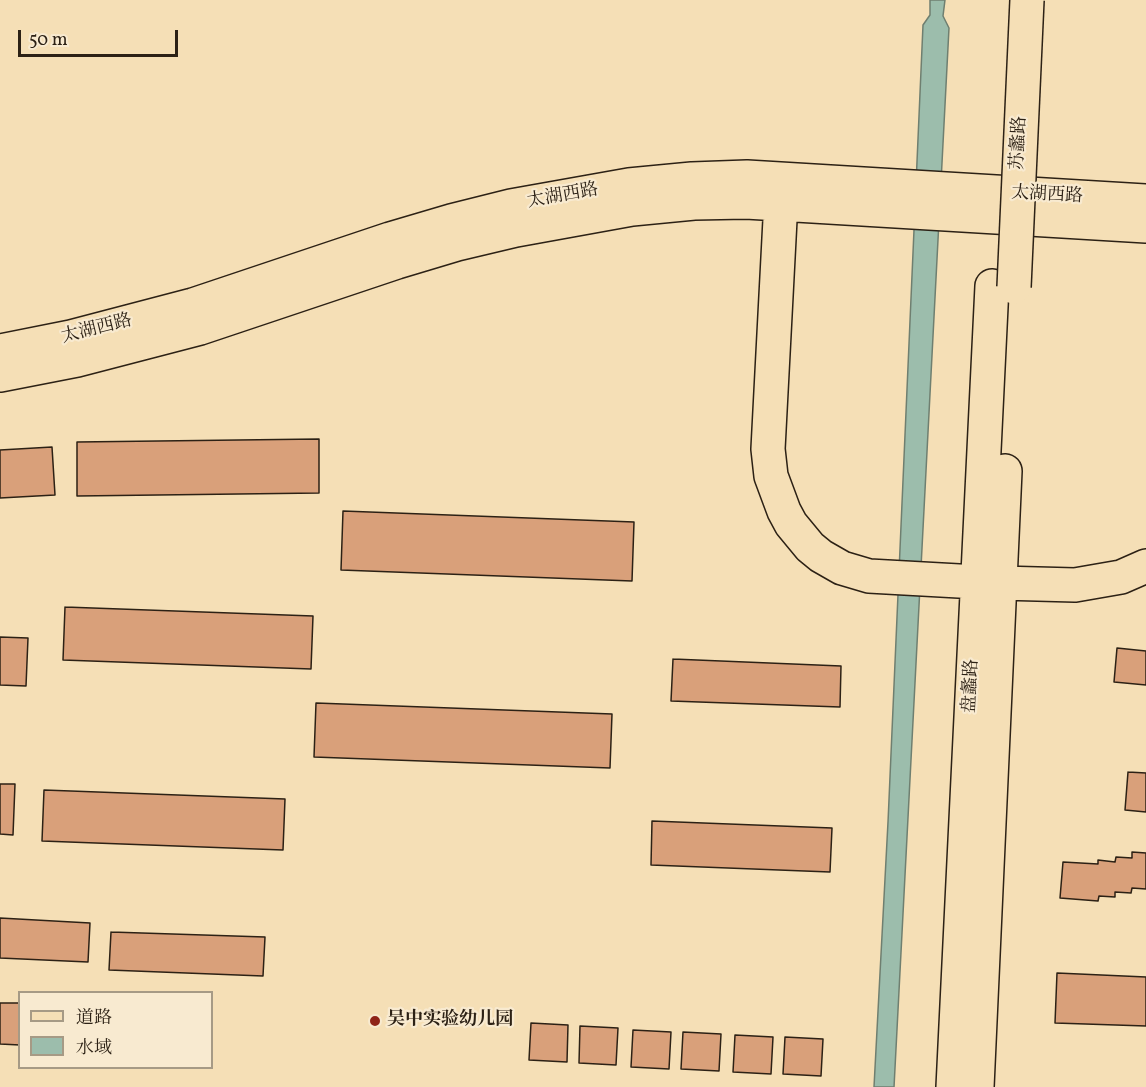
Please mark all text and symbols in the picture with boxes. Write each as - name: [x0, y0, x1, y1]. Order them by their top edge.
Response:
- scale bar: [21, 18, 182, 56]
- text: 50 m: [29, 28, 68, 53]
- street label: 苏蠡路: [1008, 115, 1032, 171]
- street label: 太湖西路: [526, 180, 600, 214]
- street label: 太湖西路: [1010, 183, 1084, 209]
- street label: 太湖西路: [59, 311, 135, 349]
- street label: 盘蠡路: [960, 658, 984, 714]
- legend: [18, 991, 213, 1069]
- text: 道路: [76, 1006, 112, 1031]
- place label: 吴中实验幼儿园: [387, 1010, 513, 1032]
- marker: 吴中实验幼儿园: [368, 1014, 382, 1028]
- text: 水域: [76, 1036, 112, 1061]

